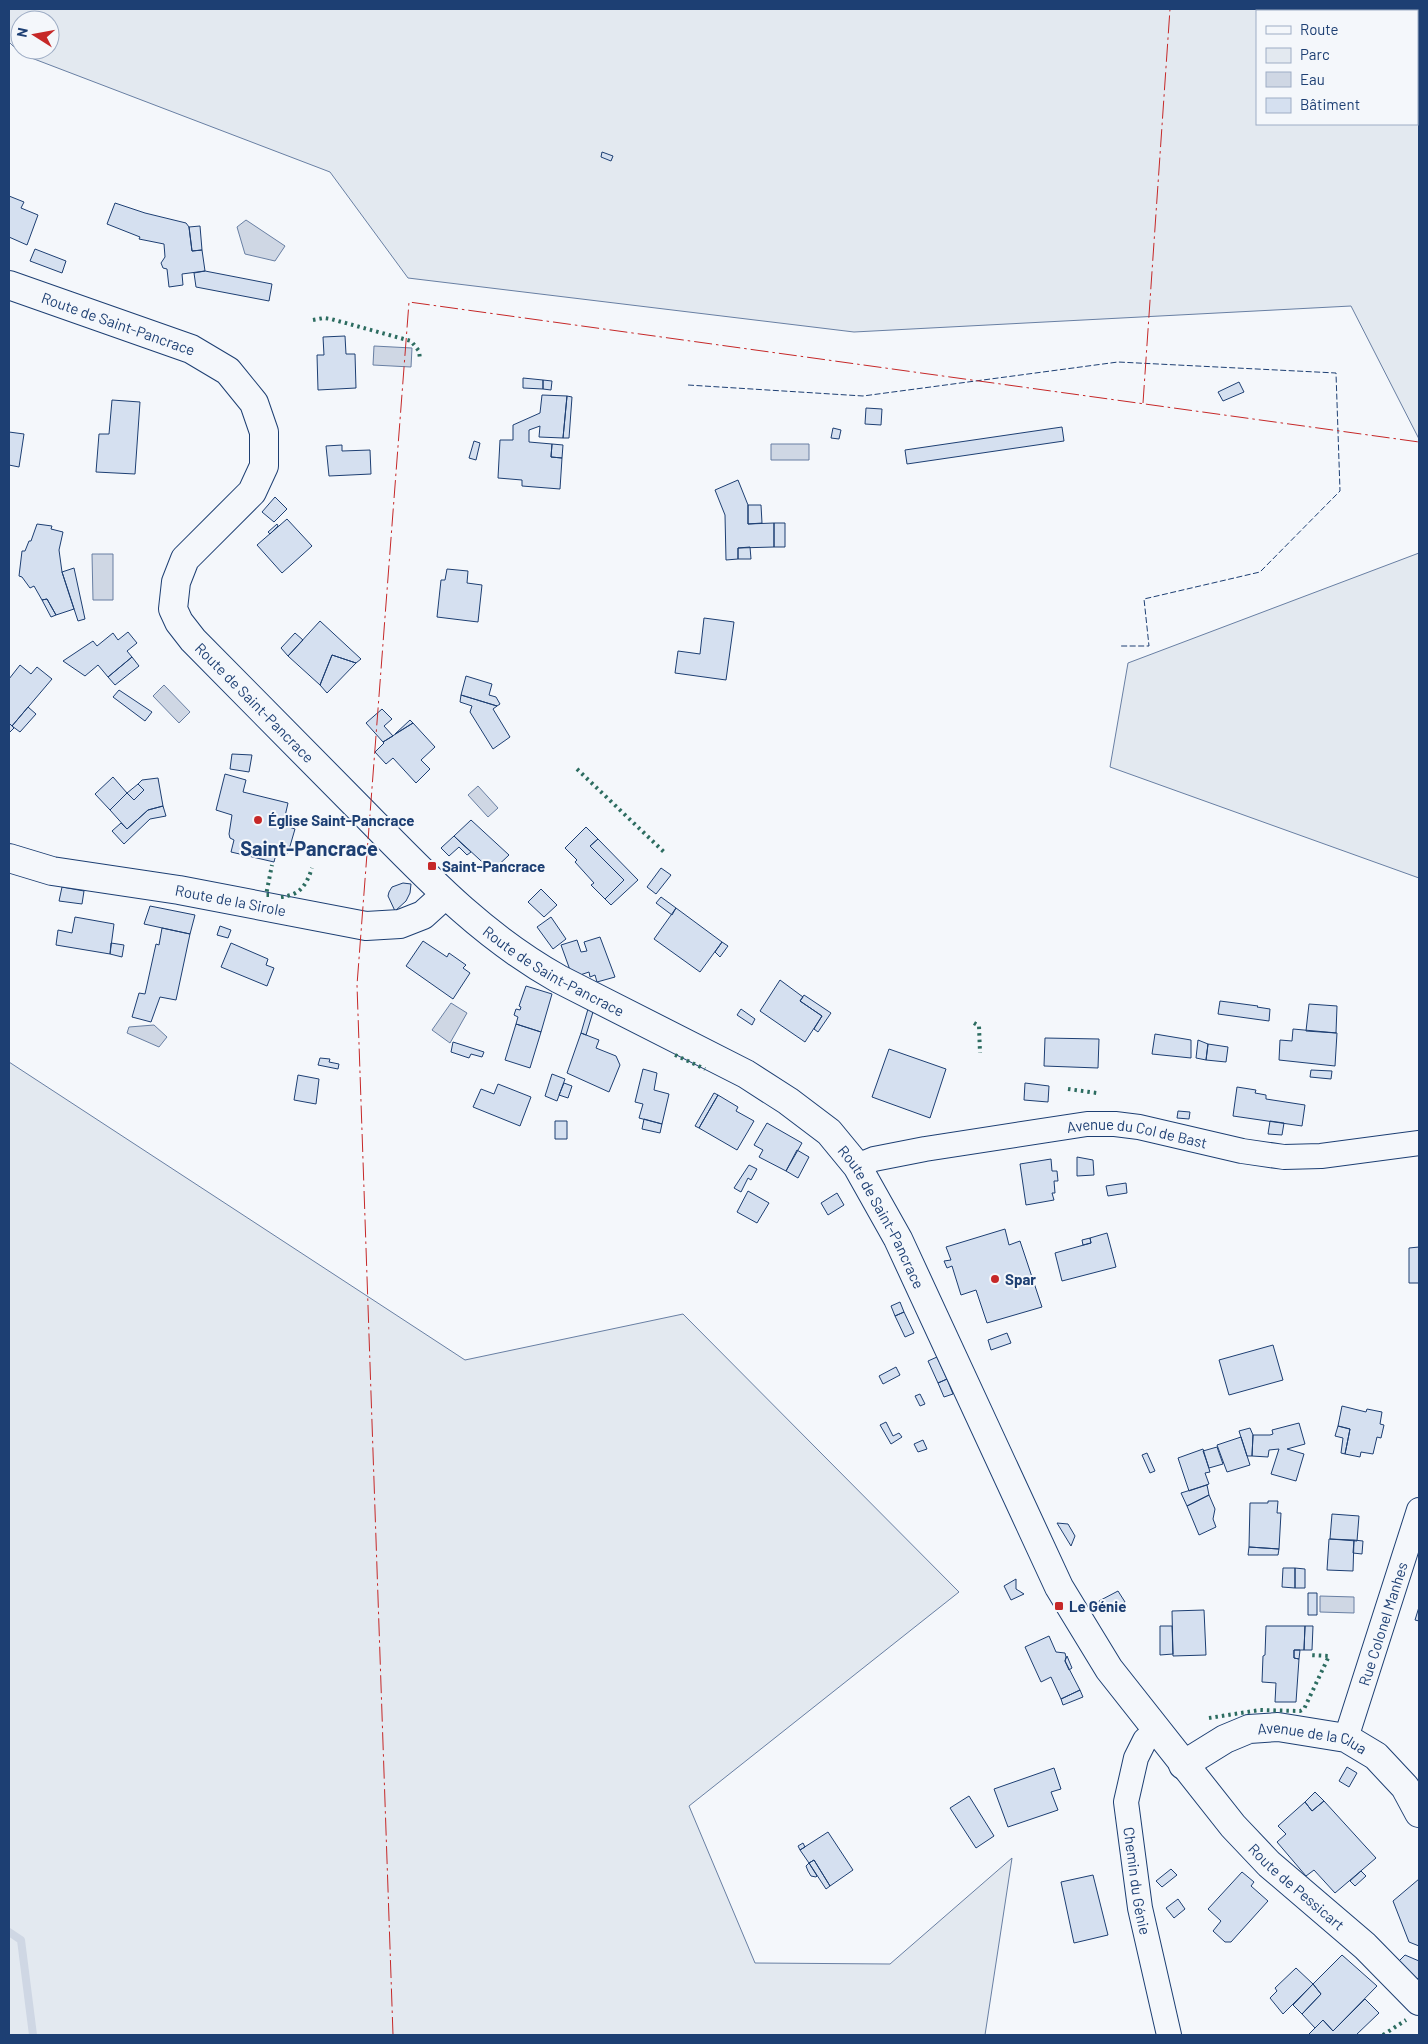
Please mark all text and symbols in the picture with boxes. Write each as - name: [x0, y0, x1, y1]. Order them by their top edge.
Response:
- north arrow: [10, 10, 60, 60]
- legend: [1256, 10, 1418, 125]
- text: Route: [1300, 20, 1339, 38]
- text: N: [13, 26, 31, 39]
- text: Parc: [1300, 45, 1330, 63]
- text: Eau: [1300, 70, 1325, 88]
- text: Bâtiment: [1300, 95, 1360, 113]
- street label: Route de Saint-Pancrace: [39, 288, 198, 359]
- street label: Route de Saint-Pancrace: [192, 639, 318, 766]
- place label: Église Saint-Pancrace: [268, 811, 415, 829]
- marker: Église Saint-Pancrace: [252, 814, 264, 826]
- district label: Saint-Pancrace: [240, 836, 378, 860]
- place label: Saint-Pancrace: [442, 857, 545, 875]
- marker: Saint-Pancrace: [426, 860, 438, 872]
- street label: Route de la Sirole: [174, 880, 288, 919]
- street label: Route de Saint-Pancrace: [480, 922, 627, 1020]
- street label: Avenue du Col de Bast: [1065, 1115, 1209, 1152]
- street label: Route de Saint-Pancrace: [835, 1141, 929, 1291]
- place label: Spar: [1005, 1270, 1036, 1288]
- marker: Spar: [989, 1273, 1001, 1285]
- street label: Rue Colonel Manhes: [1354, 1559, 1411, 1688]
- place label: Le Génie: [1069, 1597, 1126, 1615]
- marker: Le Génie: [1053, 1600, 1065, 1612]
- street label: Avenue de la Clua: [1257, 1718, 1370, 1757]
- street label: Chemin du Génie: [1120, 1826, 1155, 1936]
- street label: Route de Pessicart: [1245, 1839, 1348, 1934]

